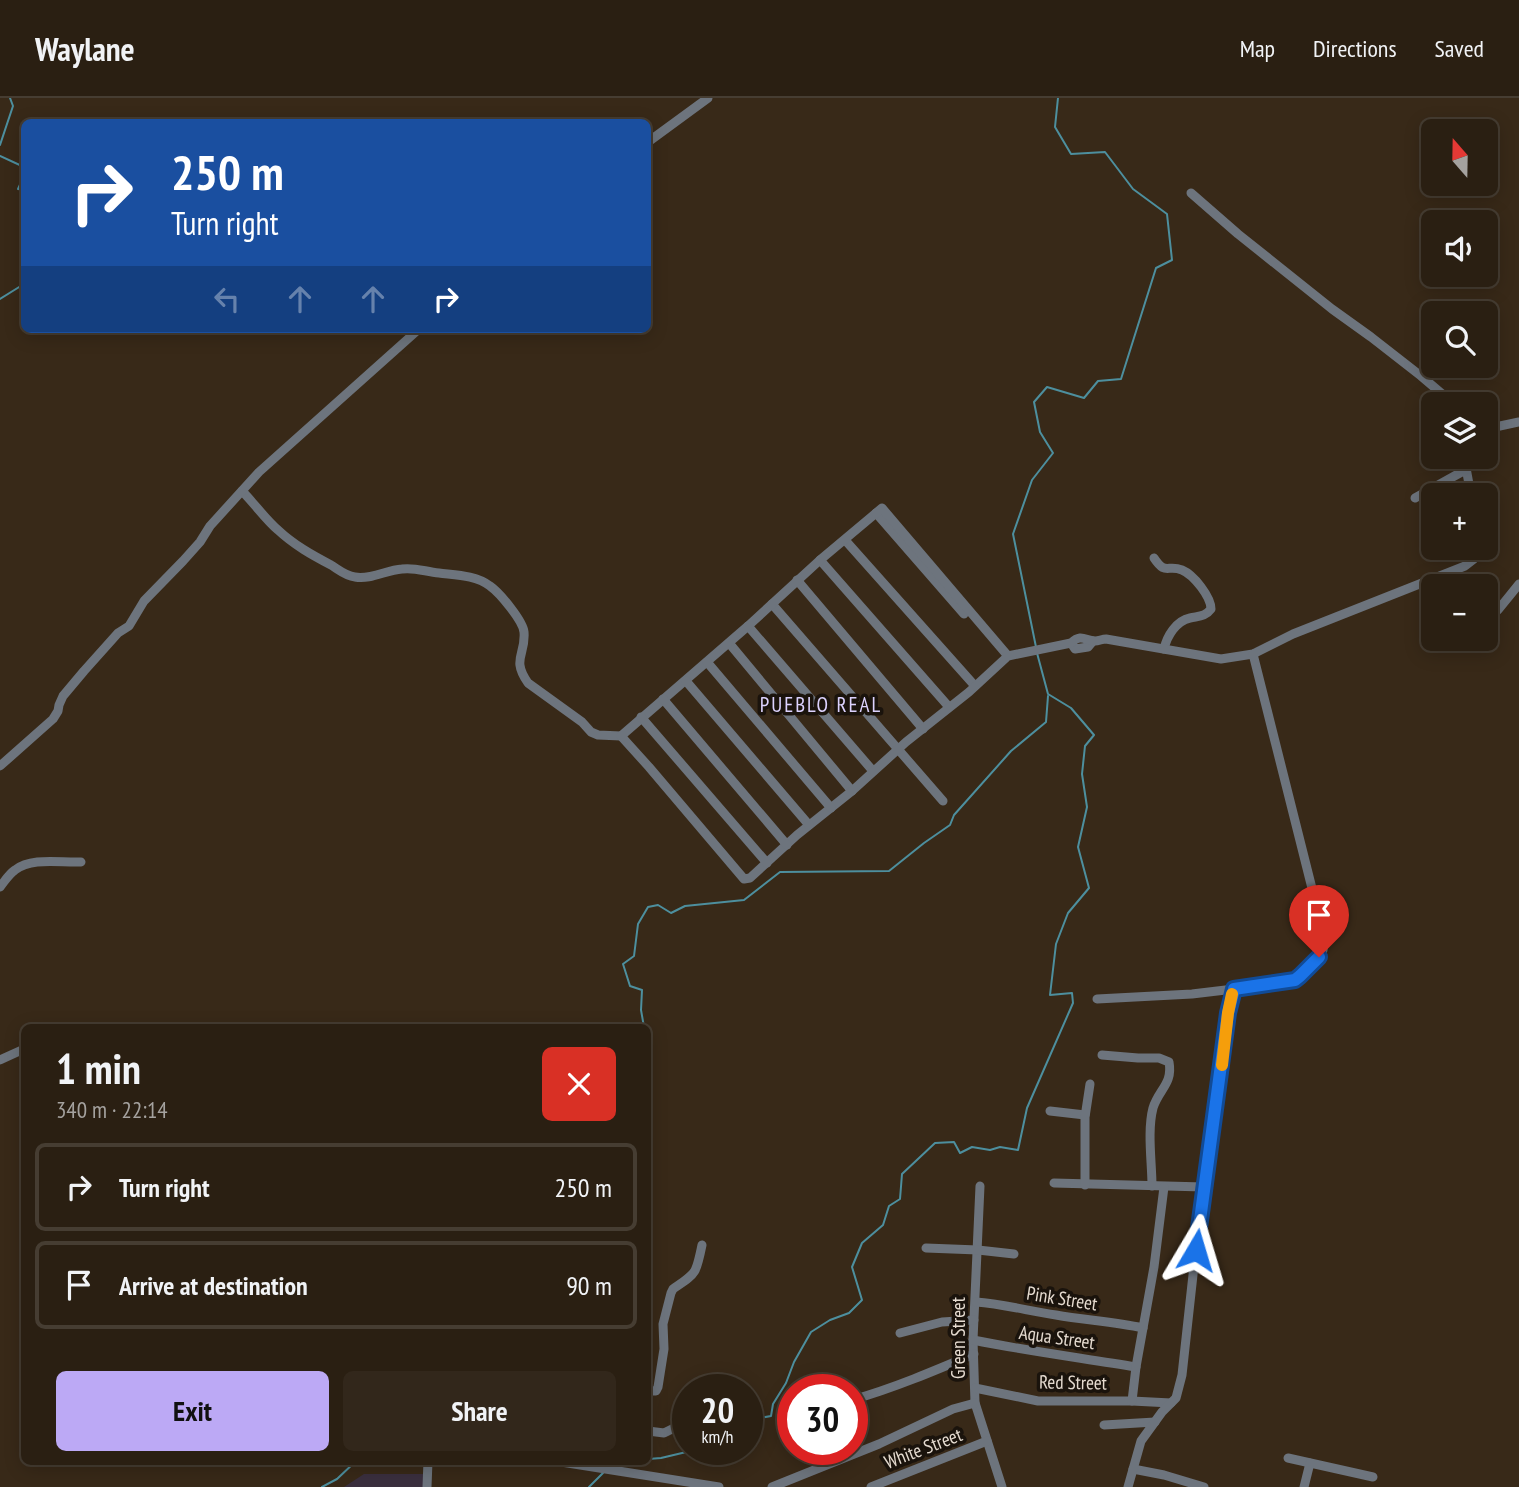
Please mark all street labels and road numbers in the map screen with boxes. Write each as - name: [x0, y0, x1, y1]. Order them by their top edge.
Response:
- street label: Pink Street: [1025, 1281, 1100, 1316]
- street label: Green Street: [946, 1296, 970, 1379]
- street label: Aqua Street: [1018, 1320, 1097, 1354]
- street label: Red Street: [1039, 1369, 1108, 1395]
- street label: White Street: [881, 1422, 966, 1474]

